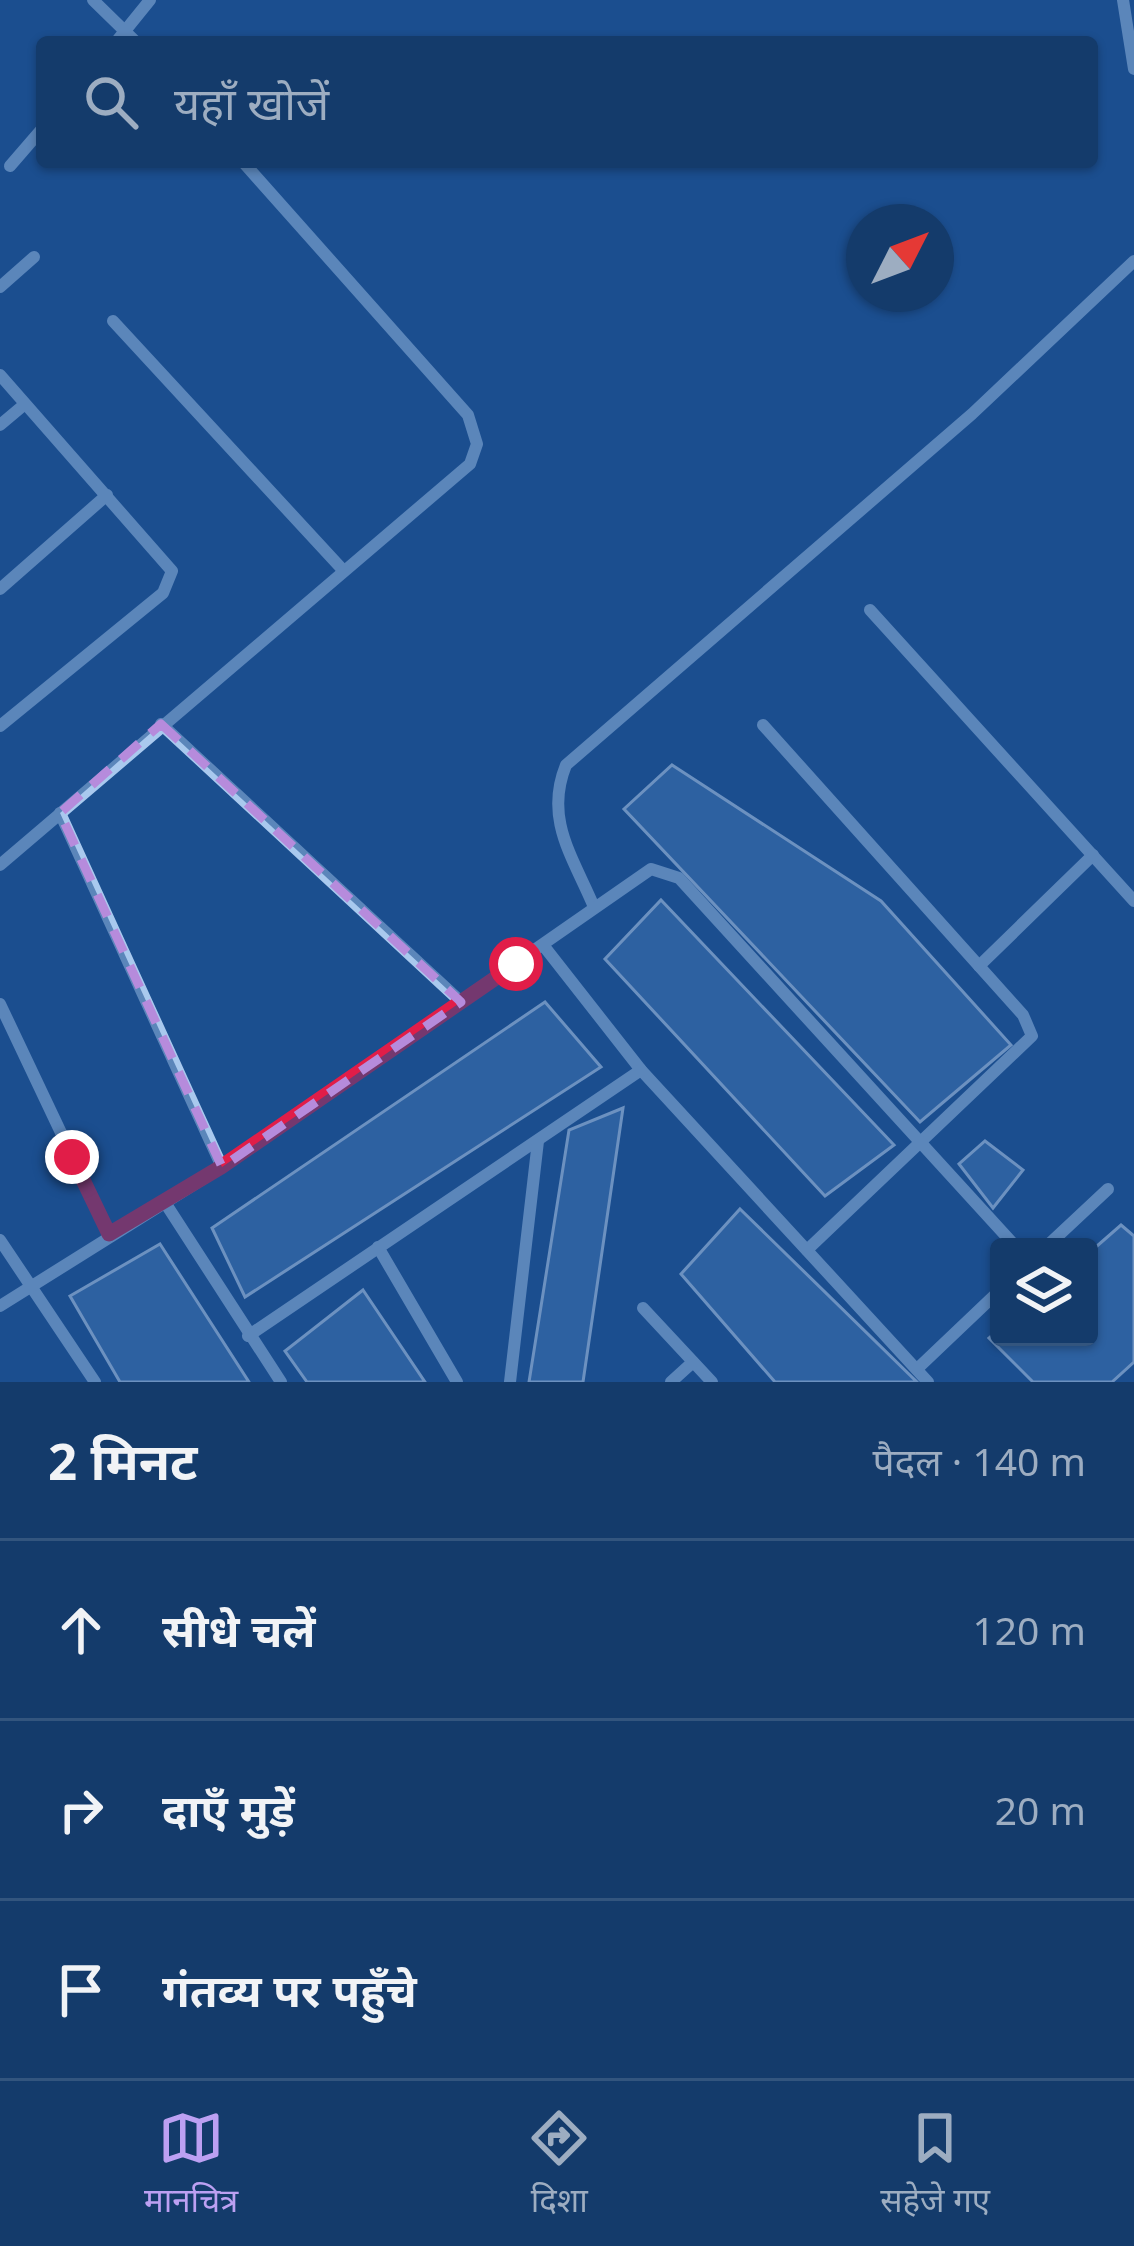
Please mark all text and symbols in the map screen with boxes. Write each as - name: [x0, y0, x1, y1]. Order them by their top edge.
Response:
- search box: [36, 36, 1098, 168]
- icon: search: [78, 69, 144, 135]
- text: यहाँ खोजें: [174, 72, 329, 133]
- north arrow: [846, 204, 954, 312]
- route start: [489, 937, 543, 991]
- route end: [45, 1130, 99, 1184]
- map controls: [990, 1238, 1098, 1346]
- button: layers: [990, 1238, 1098, 1346]
- text: 2 मिनट: [48, 1425, 197, 1495]
- text: पैदल · 140 m: [872, 1434, 1086, 1487]
- icon: ahead: [48, 1597, 114, 1663]
- text: सीधे चलें: [162, 1599, 316, 1660]
- text: 120 m: [972, 1603, 1086, 1656]
- icon: right: [48, 1777, 114, 1843]
- text: दाएँ मुड़ें: [162, 1779, 295, 1840]
- text: 20 m: [995, 1783, 1086, 1836]
- icon: arrive: [48, 1957, 114, 2023]
- text: गंतव्य पर पहुँचे: [162, 1959, 417, 2020]
- tab: मानचित्र: [144, 2105, 238, 2222]
- tab: दिशा: [526, 2105, 592, 2222]
- tab: सहेजे गए: [880, 2105, 990, 2222]

